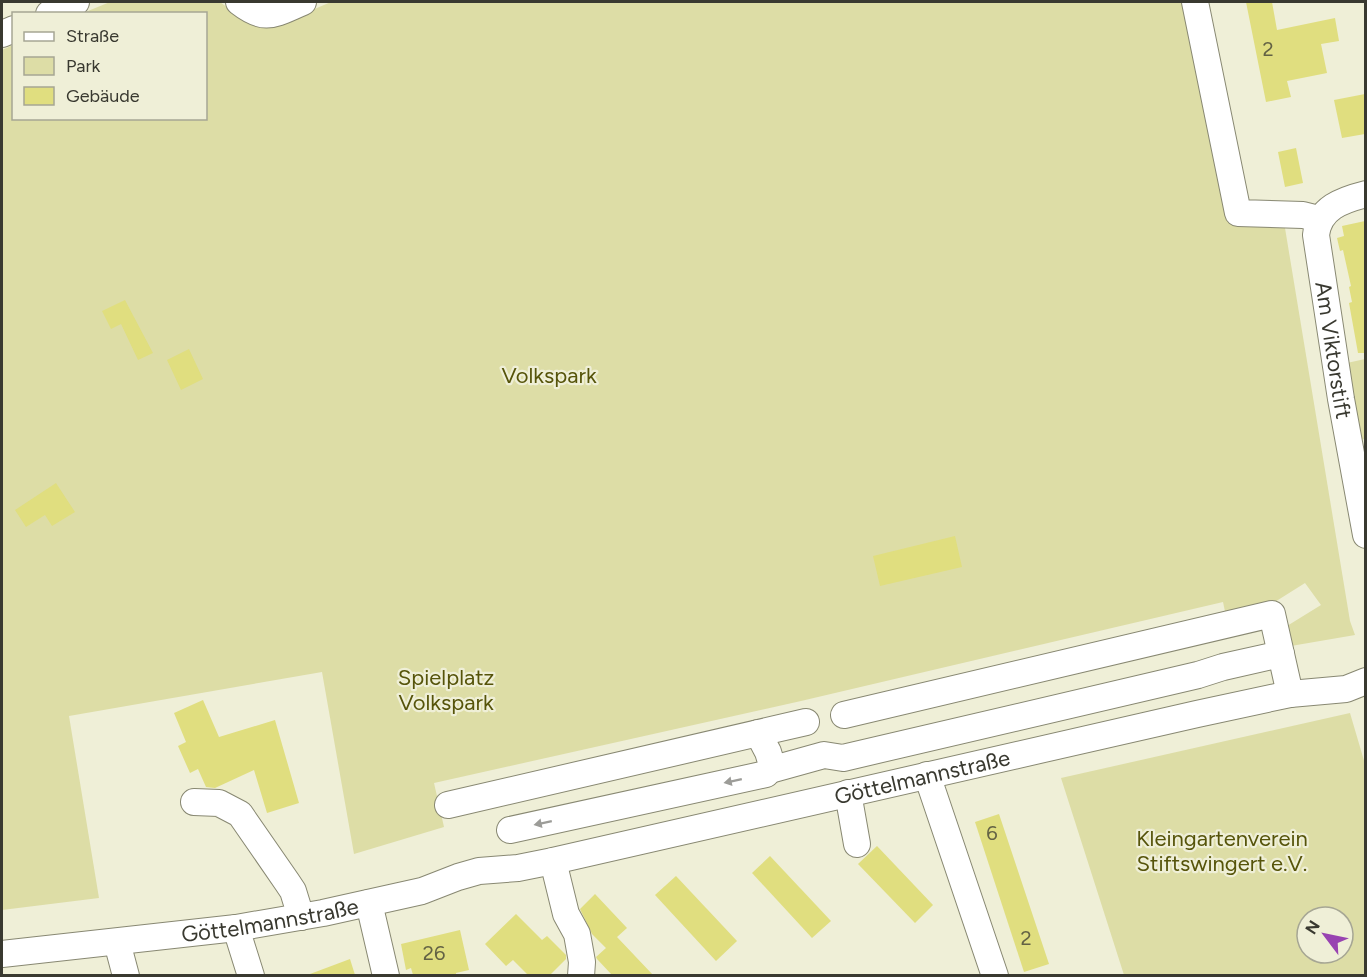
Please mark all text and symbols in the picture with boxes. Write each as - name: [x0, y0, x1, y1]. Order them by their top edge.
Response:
- legend: [12, 12, 207, 120]
- text: Straße: [66, 25, 119, 47]
- house number: 2: [1262, 37, 1274, 61]
- text: Park: [66, 55, 101, 77]
- text: Gebäude: [66, 85, 140, 107]
- street label: Am Viktorstift: [1309, 280, 1357, 421]
- park label: Volkspark: [501, 362, 597, 389]
- park label: Spielplatz Volkspark: [398, 664, 494, 716]
- street label: Göttelmannstraße: [832, 744, 1013, 810]
- one-way arrow: [723, 777, 742, 786]
- one-way arrow: [533, 819, 552, 828]
- house number: 6: [986, 821, 998, 845]
- park label: Kleingartenverein Stiftswingert e.V.: [1136, 825, 1308, 877]
- street label: Göttelmannstraße: [180, 893, 361, 948]
- north arrow: [1295, 905, 1355, 965]
- text: N: [1301, 917, 1324, 938]
- house number: 2: [1020, 926, 1032, 950]
- house number: 26: [423, 941, 445, 965]

